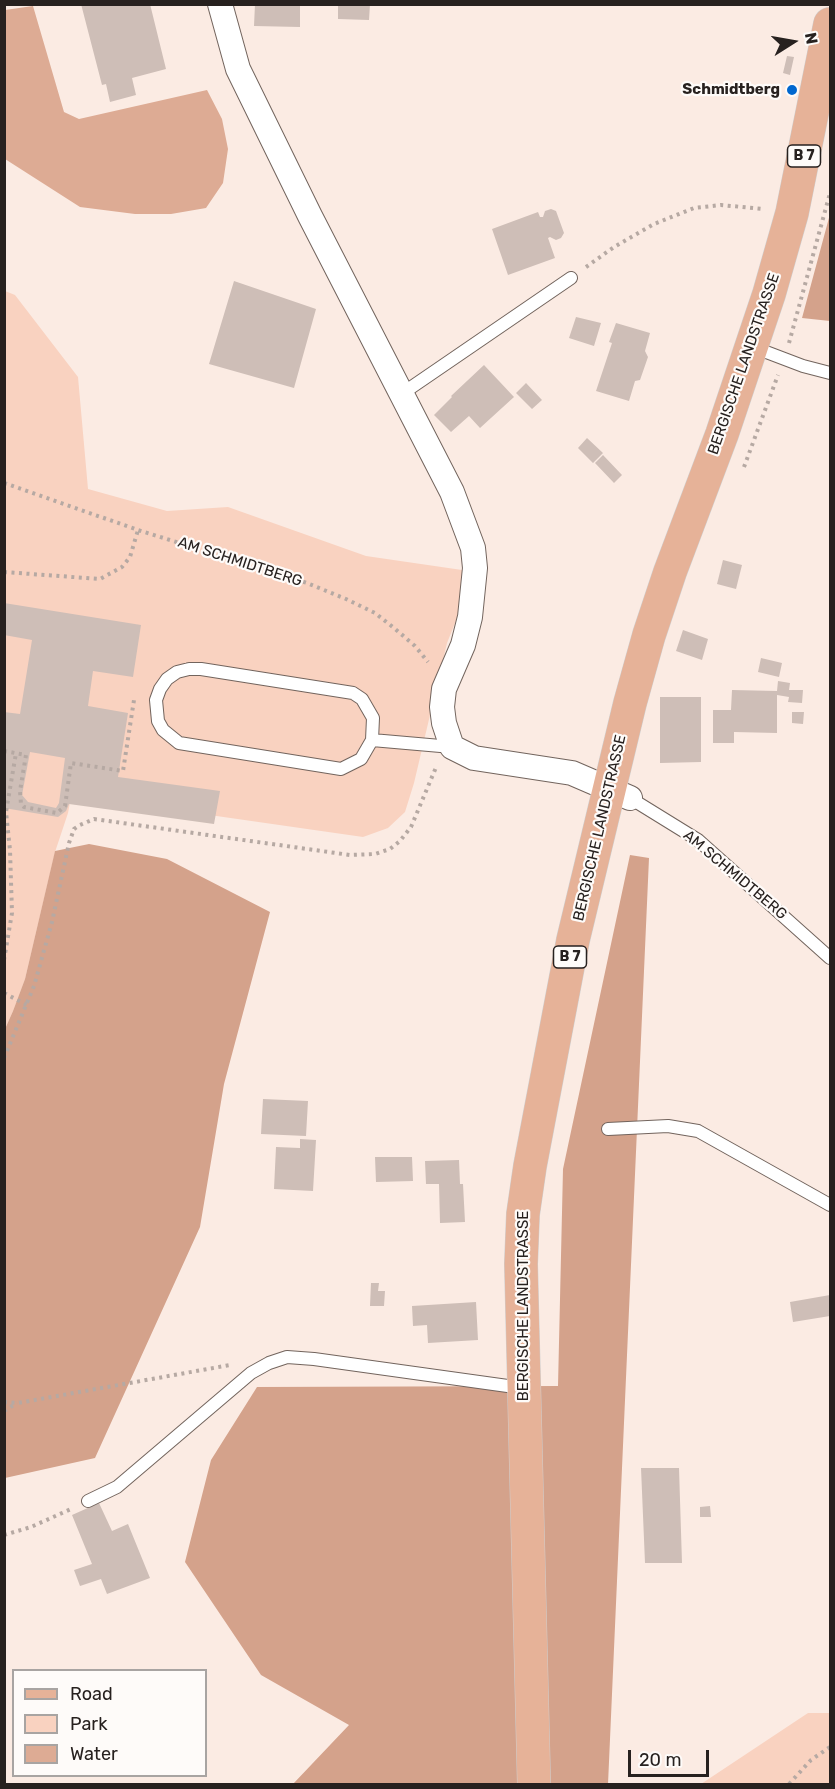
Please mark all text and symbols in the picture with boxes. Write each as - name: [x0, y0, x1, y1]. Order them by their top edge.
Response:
- north arrow: [763, 12, 823, 72]
- text: N: [801, 31, 822, 46]
- place label: Schmidtberg: [682, 81, 780, 99]
- marker: Schmidtberg: [785, 83, 799, 97]
- road number: B 7: [788, 145, 820, 167]
- street label: BERGISCHE LANDSTRASSE: [704, 271, 784, 457]
- street label: AM SCHMIDTBERG: [176, 533, 304, 591]
- street label: BERGISCHE LANDSTRASSE: [570, 733, 630, 923]
- street label: AM SCHMIDTBERG: [680, 826, 790, 924]
- road number: B 7: [554, 946, 586, 968]
- street label: BERGISCHE LANDSTRASSE: [515, 1211, 533, 1401]
- legend: [12, 1669, 207, 1777]
- text: Road: [70, 1683, 113, 1705]
- text: Park: [70, 1713, 107, 1735]
- scale bar: [631, 1738, 712, 1776]
- text: Water: [70, 1743, 118, 1765]
- text: 20 m: [639, 1749, 681, 1771]

